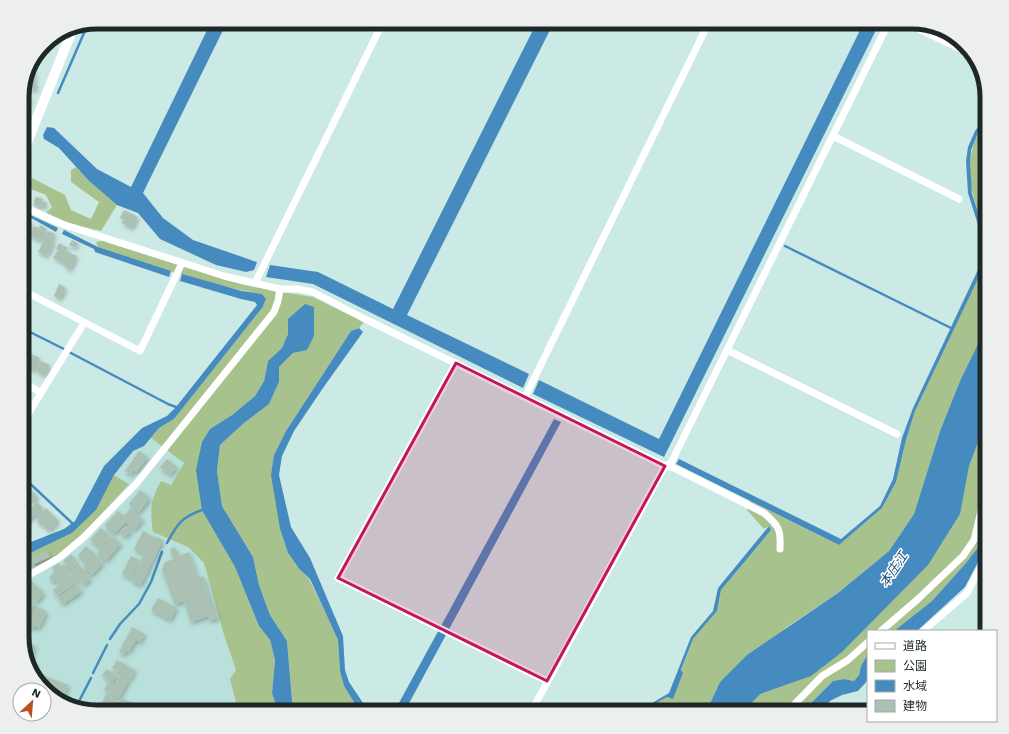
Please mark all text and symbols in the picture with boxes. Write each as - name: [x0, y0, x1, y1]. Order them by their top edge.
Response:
- water label: 本庄江: [876, 547, 912, 590]
- legend: [867, 630, 997, 722]
- text: 道路: [903, 639, 927, 653]
- text: 公園: [903, 659, 927, 673]
- text: 水域: [903, 679, 927, 693]
- north arrow: [12, 682, 52, 722]
- text: N: [30, 686, 43, 701]
- text: 建物: [903, 699, 927, 713]

